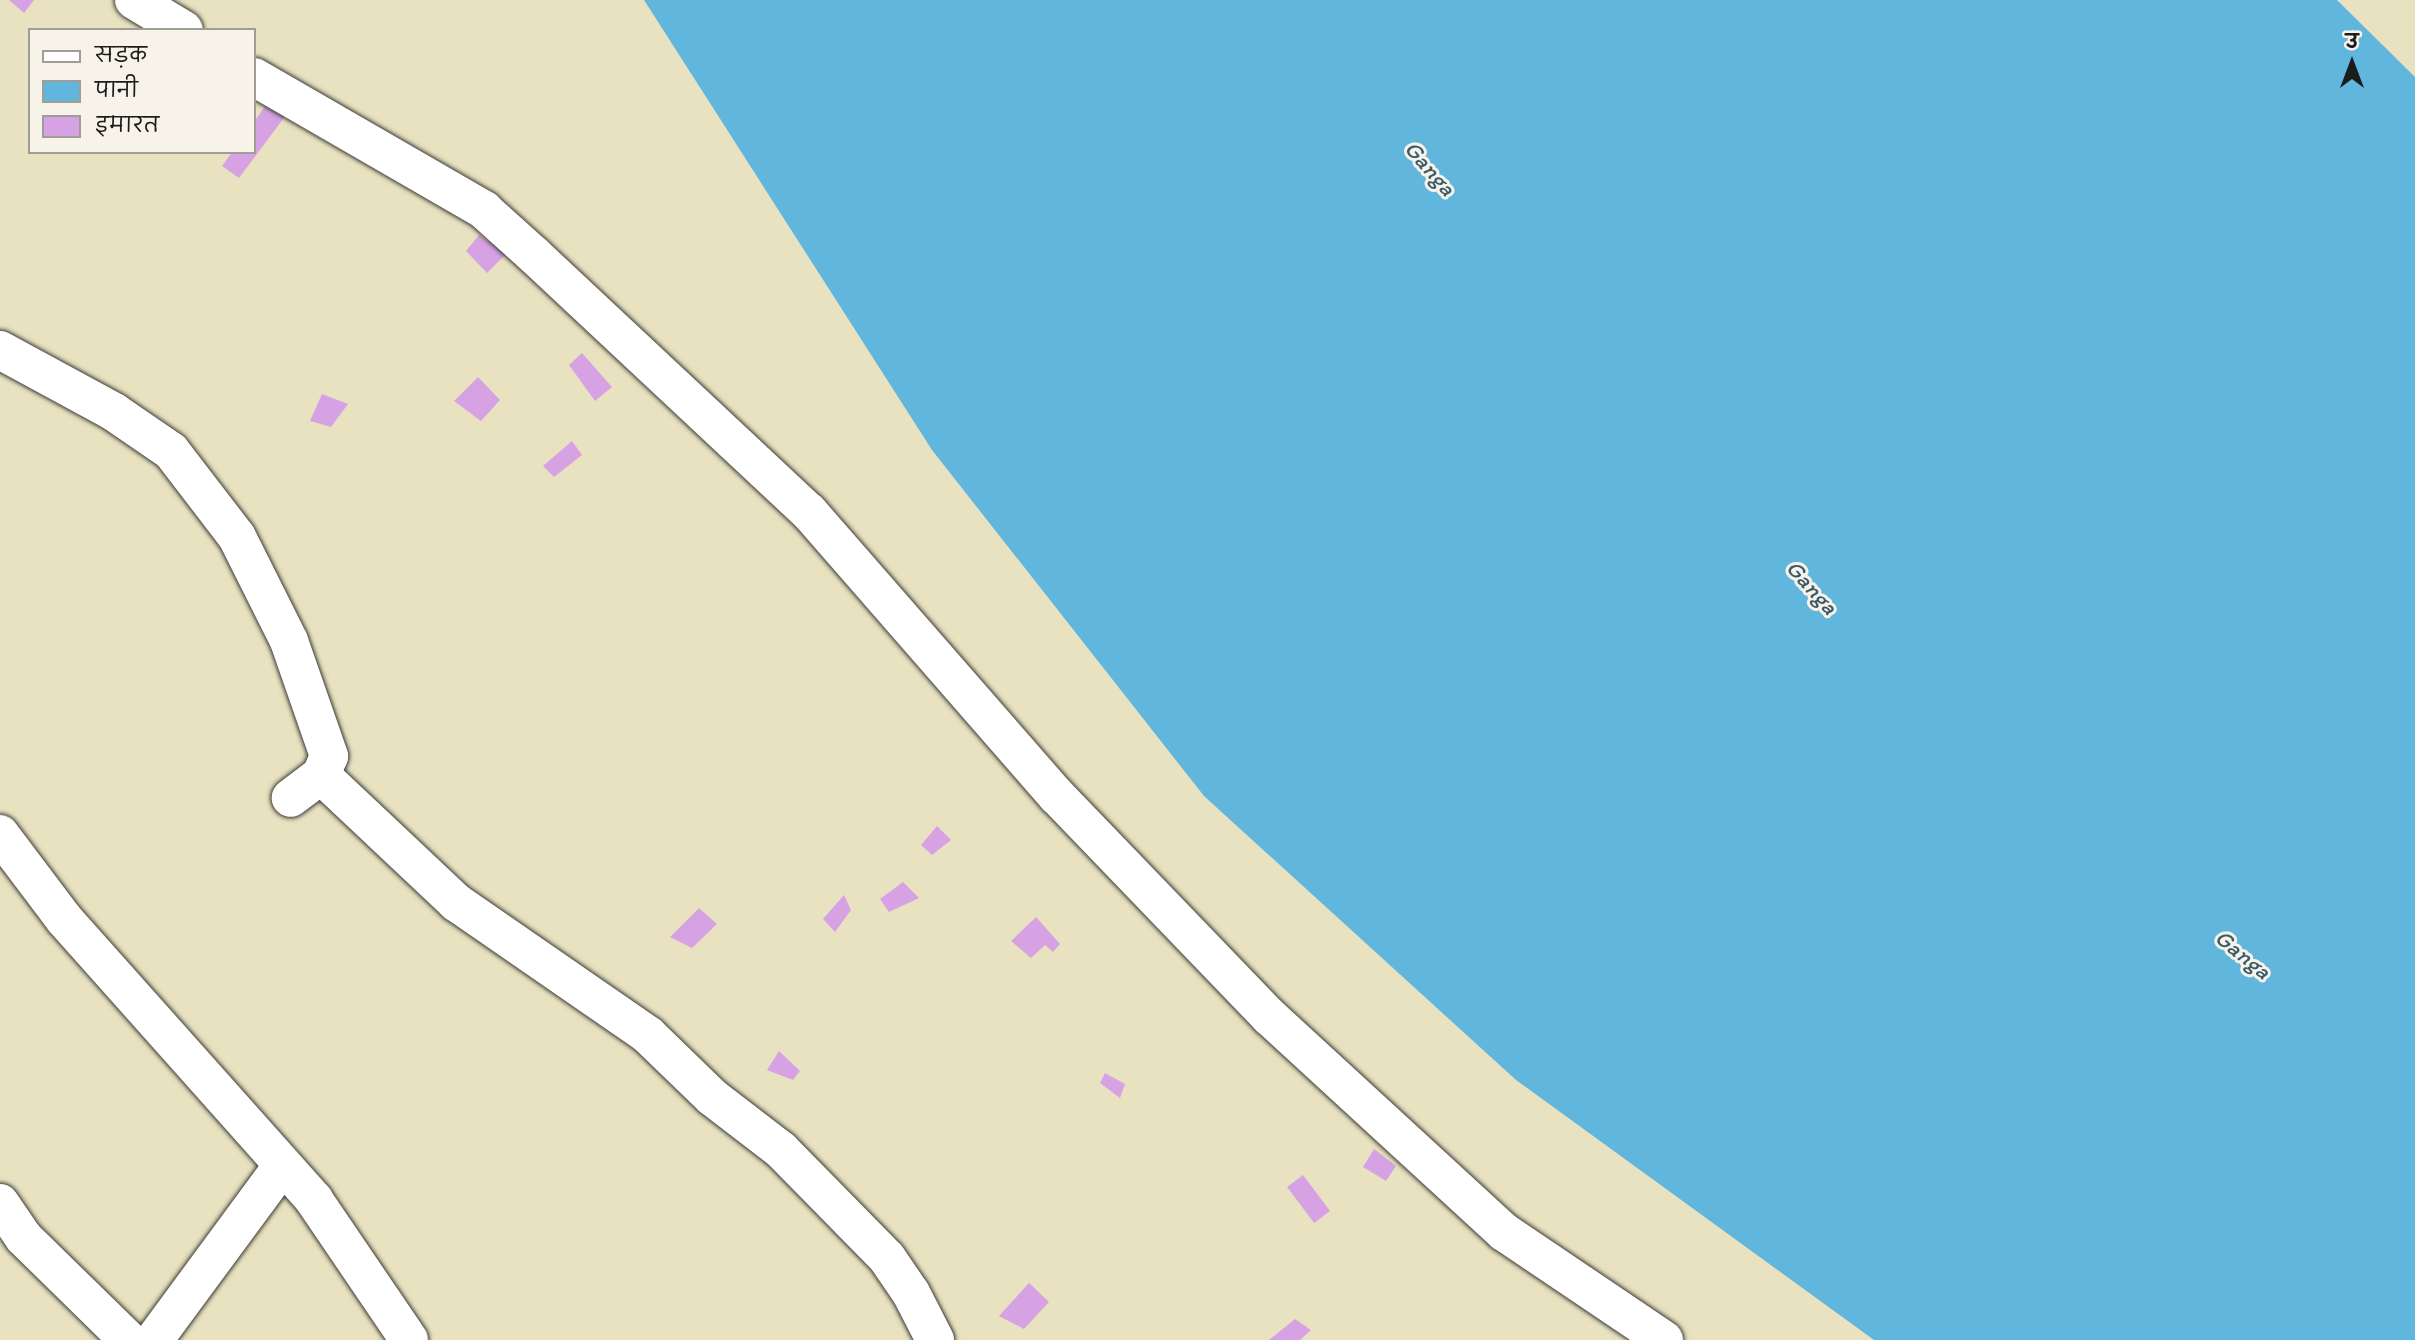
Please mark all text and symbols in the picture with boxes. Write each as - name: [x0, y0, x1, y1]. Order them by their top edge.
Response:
- legend: [28, 28, 256, 154]
- north arrow: [2317, 28, 2387, 98]
- text: उ: [2346, 30, 2358, 53]
- text: सड़क: [95, 42, 147, 67]
- text: पानी: [95, 77, 138, 102]
- text: इमारत: [95, 112, 159, 137]
- water label: Ganga: [1399, 135, 1461, 201]
- water label: Ganga: [1780, 554, 1844, 620]
- water label: Ganga: [2210, 923, 2276, 985]

